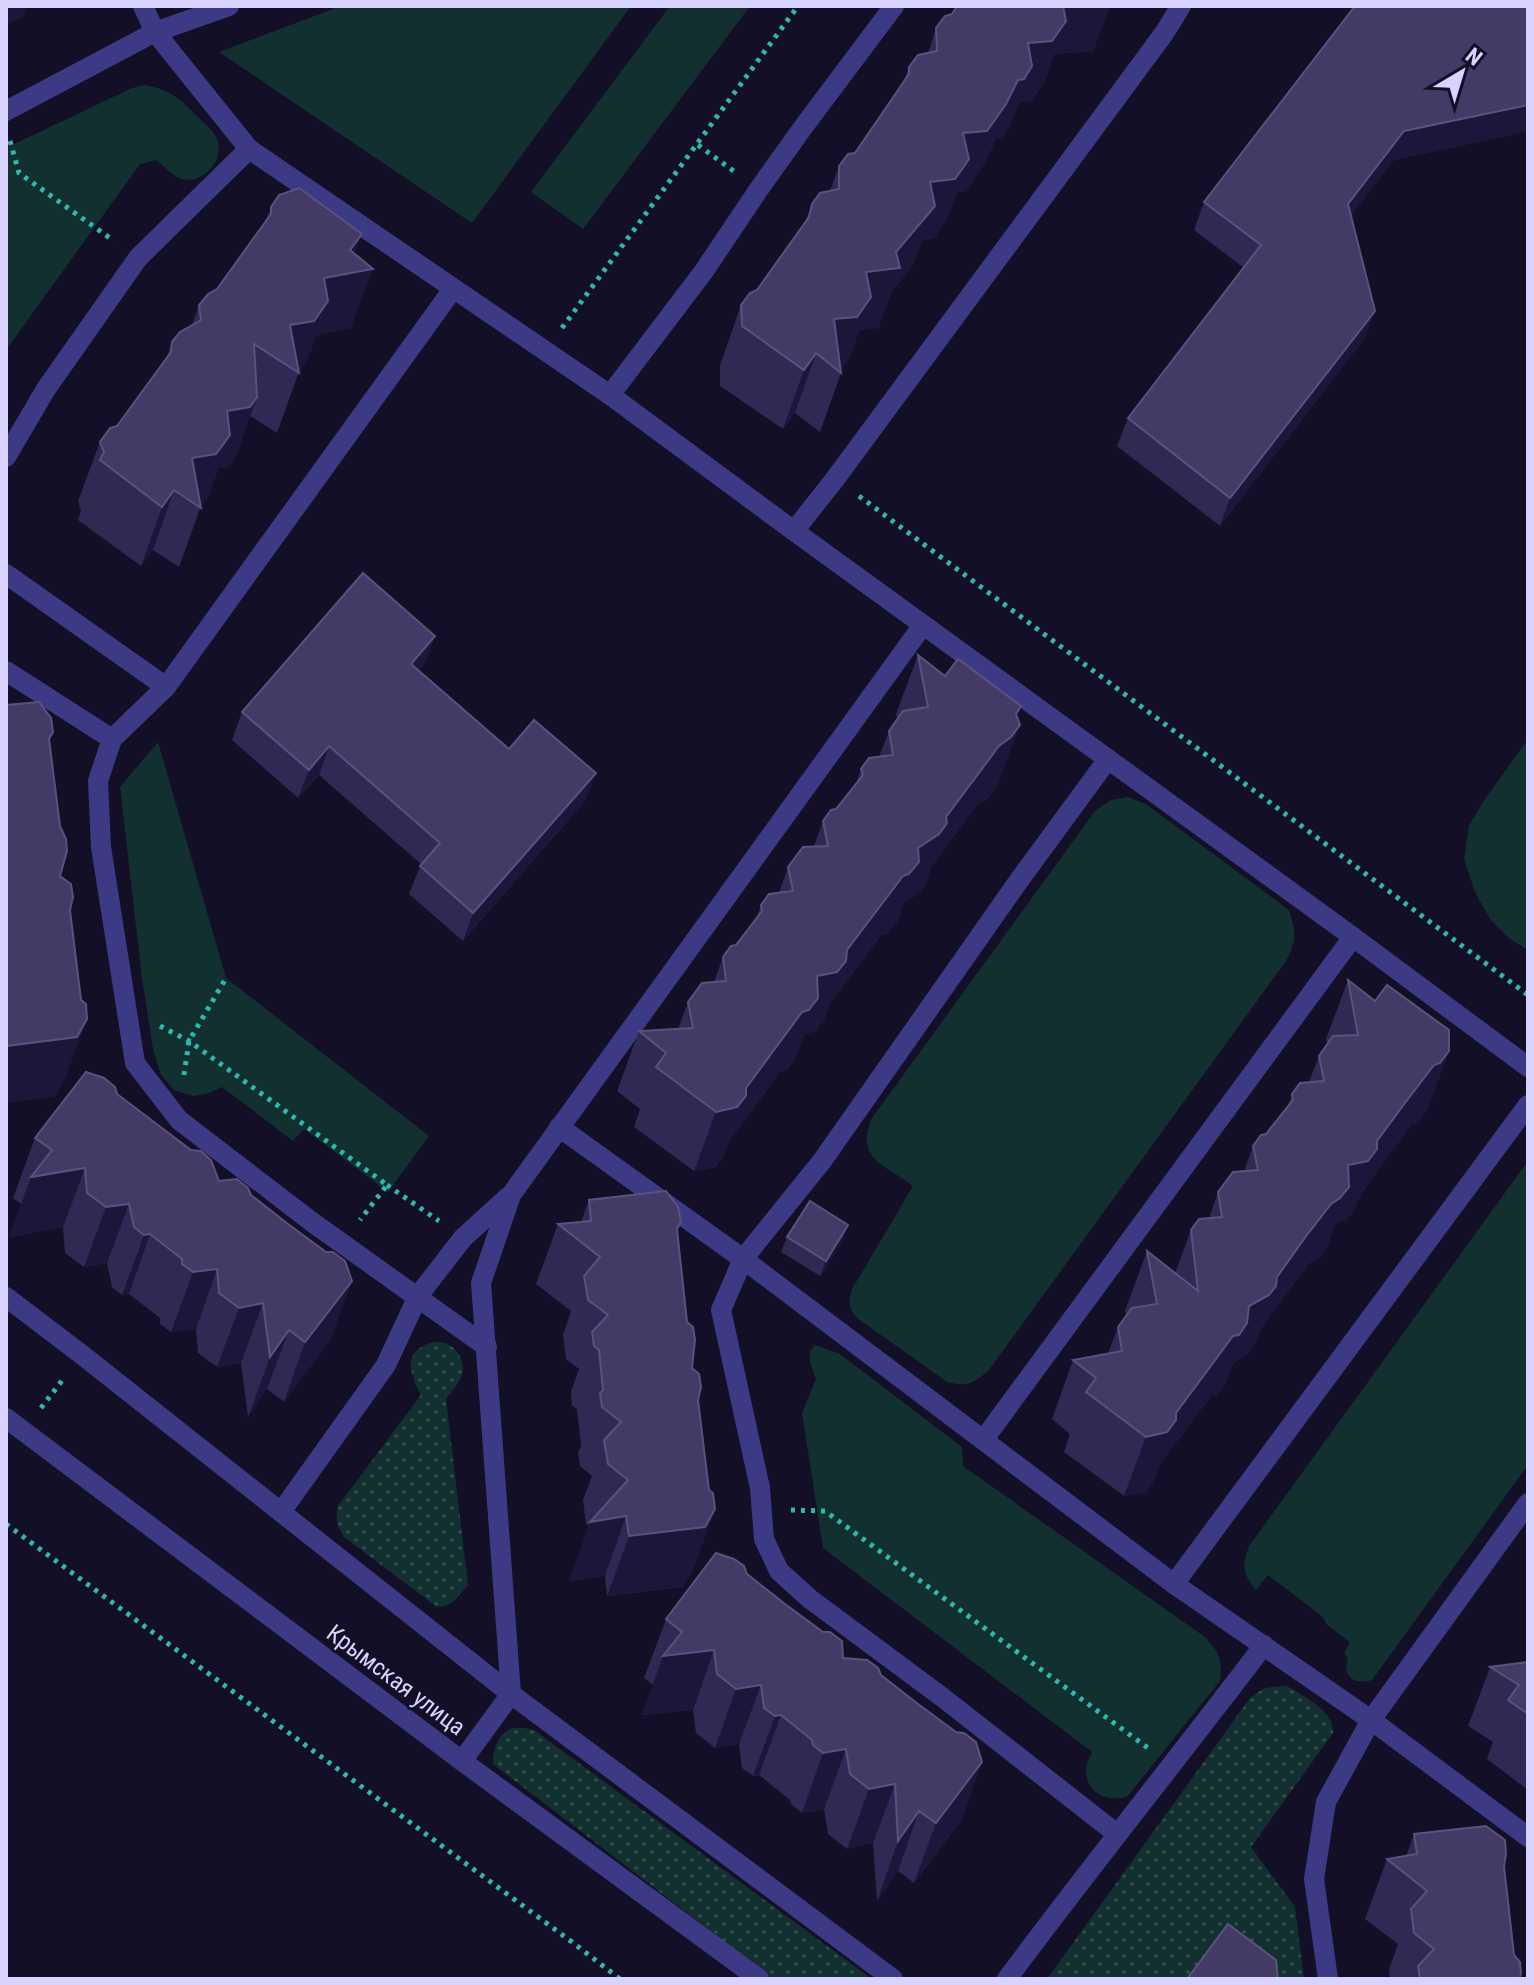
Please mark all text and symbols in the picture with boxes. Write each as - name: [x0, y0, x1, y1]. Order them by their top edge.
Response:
- north arrow: [1422, 32, 1502, 112]
- text: N: [1461, 43, 1487, 71]
- street label: Крымская улица: [321, 1619, 471, 1741]

